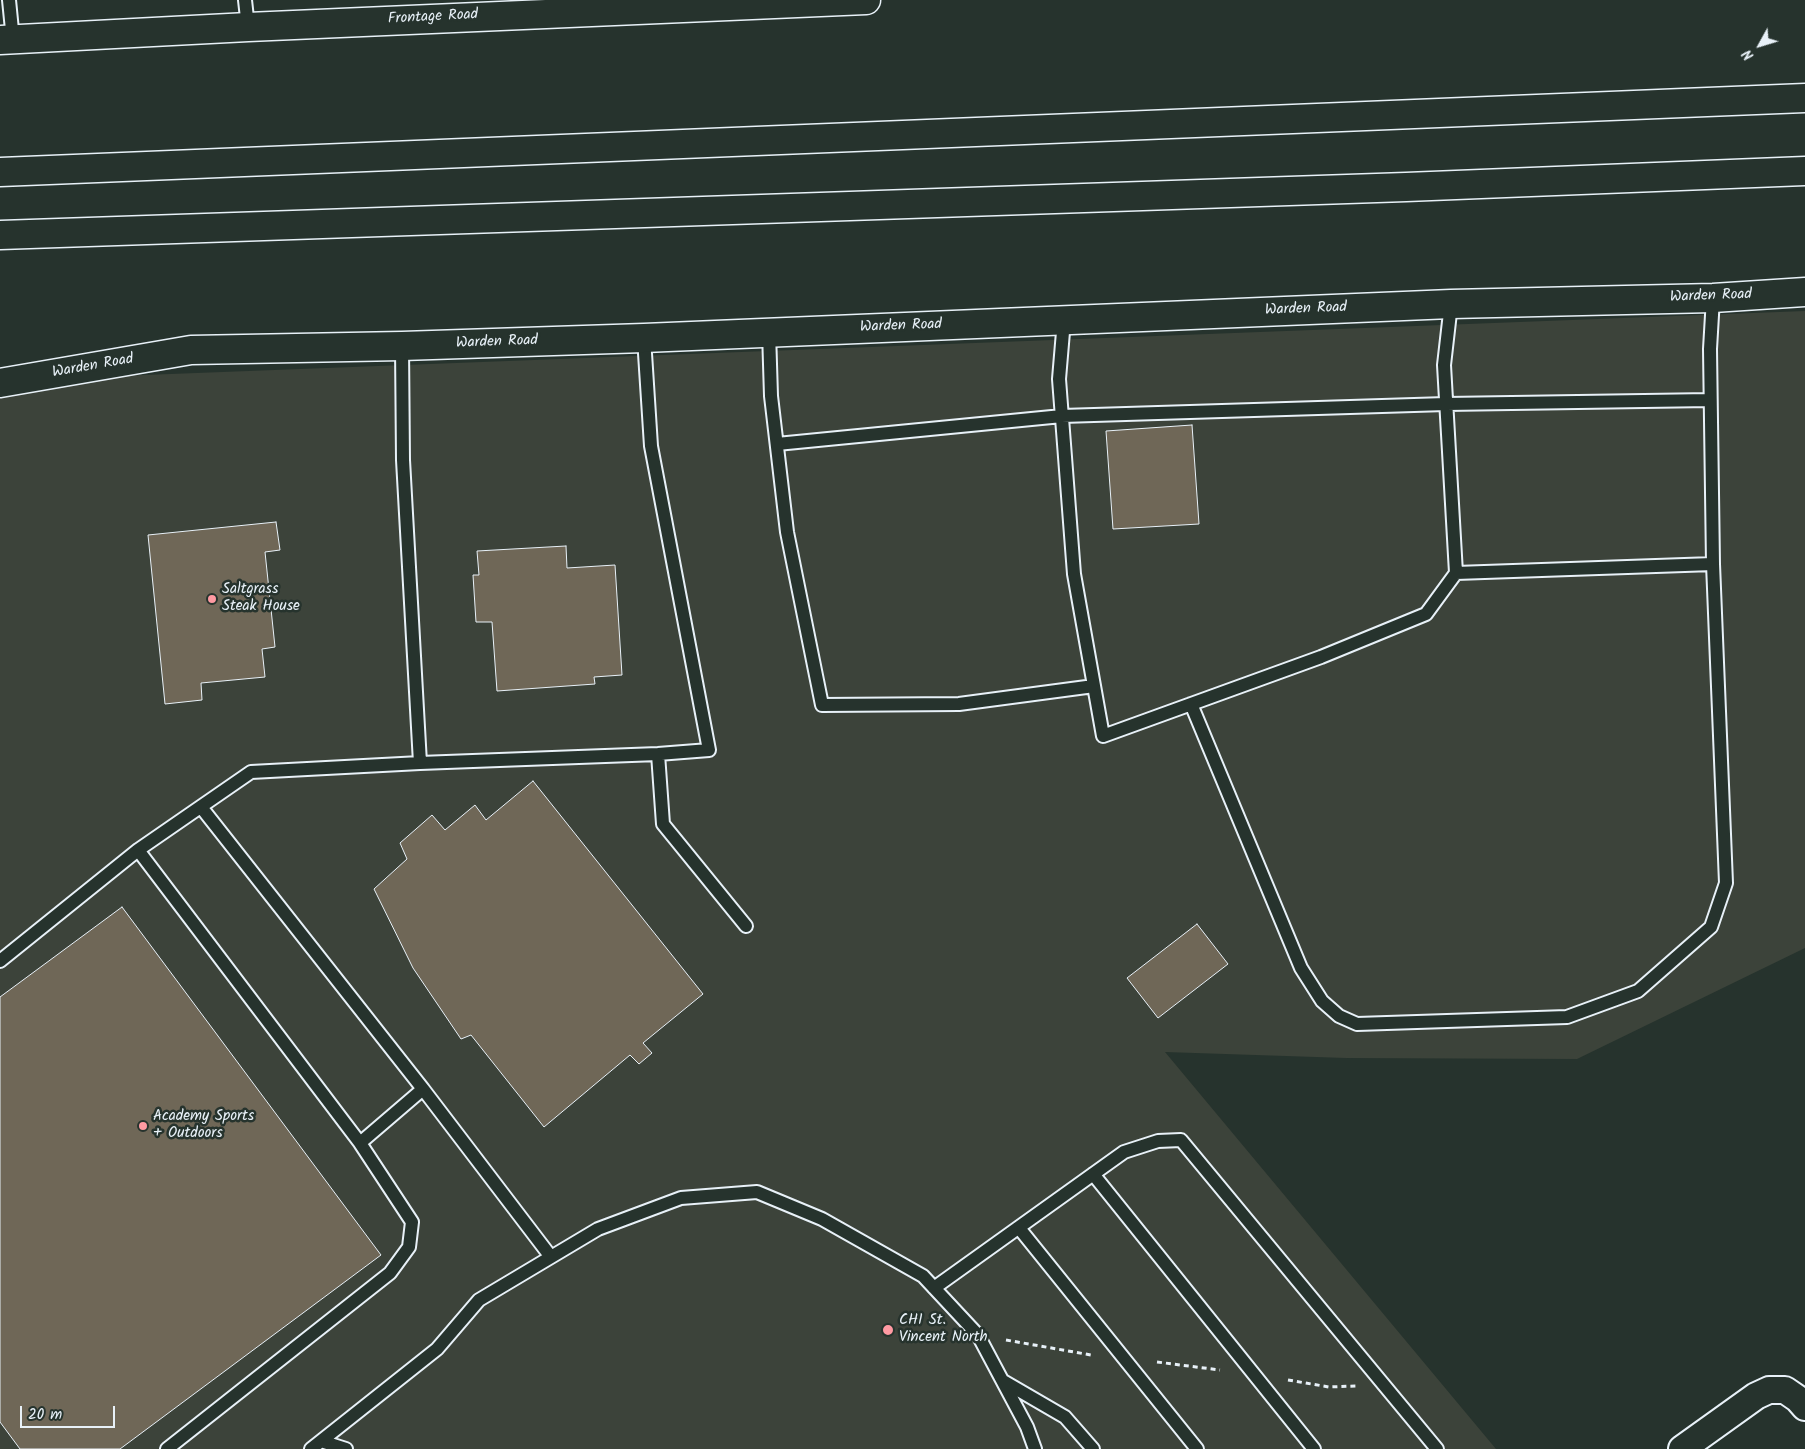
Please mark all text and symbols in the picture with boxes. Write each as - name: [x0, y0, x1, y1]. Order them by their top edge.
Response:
- street label: Frontage Road: [387, 7, 479, 29]
- north arrow: [1735, 20, 1785, 70]
- text: N: [1737, 44, 1760, 65]
- street label: Warden Road: [1670, 287, 1752, 307]
- street label: Warden Road: [1265, 300, 1347, 320]
- street label: Warden Road: [860, 317, 942, 337]
- street label: Warden Road: [456, 333, 538, 353]
- street label: Warden Road: [51, 351, 135, 383]
- place label: Saltgrass Steak House: [222, 581, 300, 616]
- marker: Saltgrass Steak House: [206, 593, 218, 605]
- place label: Academy Sports + Outdoors: [153, 1108, 254, 1143]
- marker: Academy Sports + Outdoors: [137, 1120, 149, 1132]
- place label: CHI St. Vincent North: [899, 1312, 988, 1347]
- marker: CHI St. Vincent North: [881, 1323, 895, 1337]
- scale bar: [22, 1396, 118, 1428]
- text: 20 m: [28, 1403, 62, 1427]

